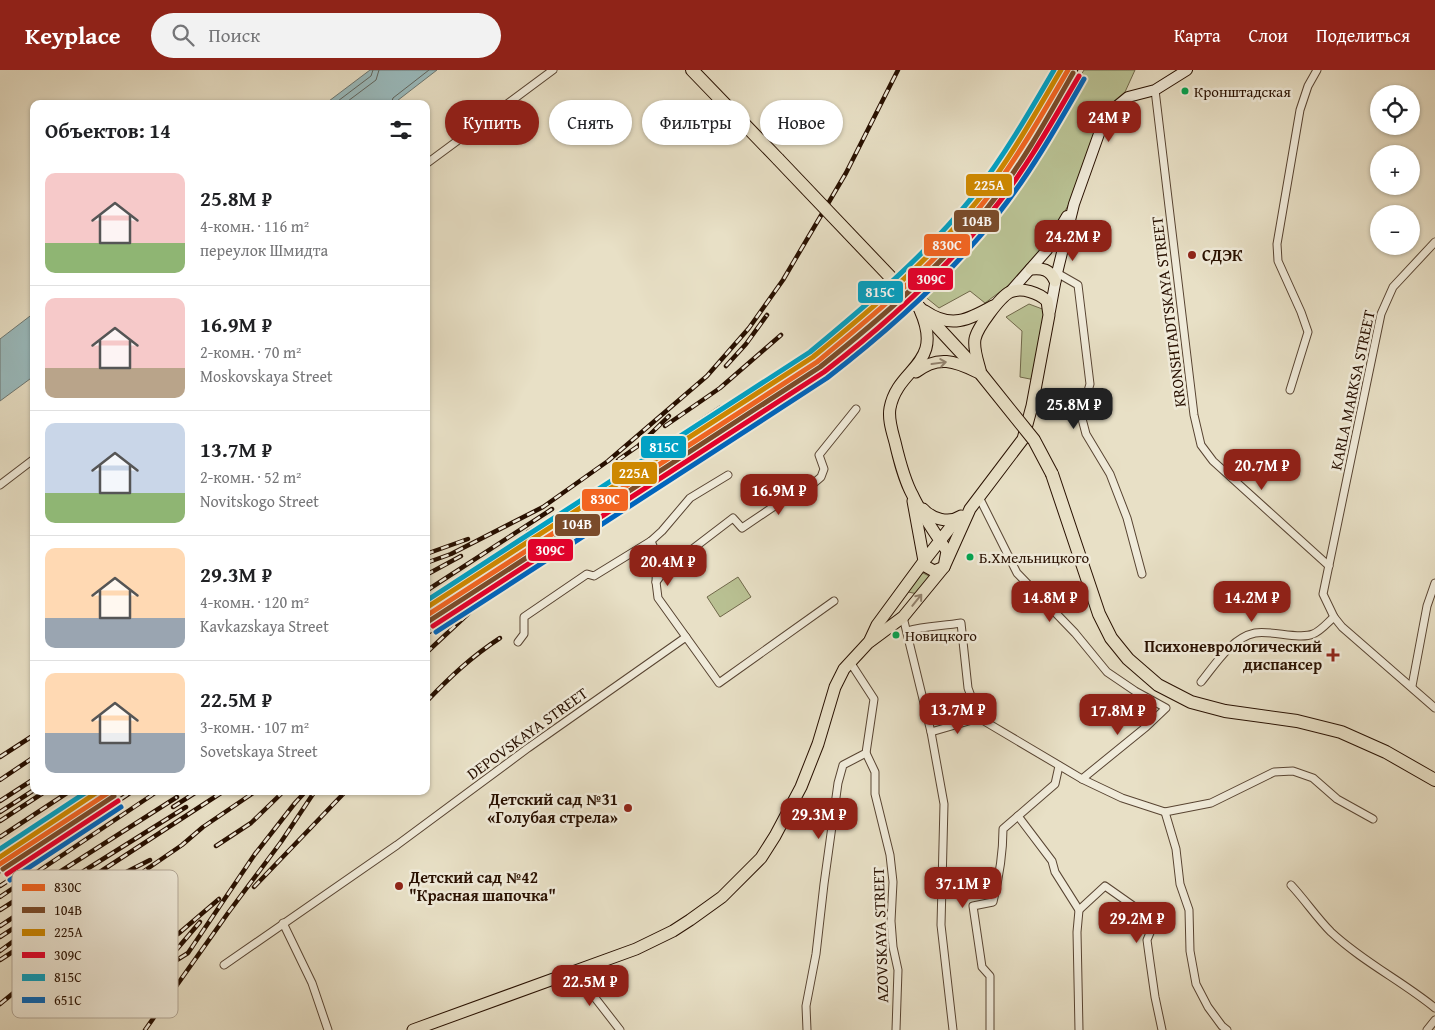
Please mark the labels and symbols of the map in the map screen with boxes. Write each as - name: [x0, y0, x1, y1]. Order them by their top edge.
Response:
- place label: Кронштадская: [1194, 81, 1291, 102]
- marker: Кронштадская: [1180, 86, 1190, 96]
- pin: 24M ₽: [1074, 100, 1144, 143]
- line badge: 225А: [965, 173, 1013, 197]
- text: 225А: [974, 175, 1004, 195]
- line badge: 104В: [953, 209, 1000, 233]
- text: 104В: [962, 211, 992, 231]
- street label: KRONSHTADTSKAYA STREET: [1144, 215, 1192, 409]
- pin: 24.2M ₽: [1027, 220, 1119, 262]
- line badge: 830С: [923, 233, 971, 257]
- text: 830С: [932, 235, 962, 255]
- place label: СДЭК: [1202, 243, 1243, 267]
- marker: СДЭК: [1186, 249, 1198, 261]
- line badge: 309С: [907, 267, 954, 291]
- text: 309С: [916, 269, 946, 289]
- line badge: 815С: [857, 280, 904, 304]
- text: 815С: [865, 282, 895, 302]
- street label: KARLA MARKSA STREET: [1323, 308, 1381, 472]
- one-way arrow: [930, 358, 946, 368]
- pin: 25.8M ₽: [1028, 388, 1120, 430]
- line badge: 815С: [640, 435, 687, 459]
- text: 815С: [649, 437, 679, 457]
- pin: 20.7M ₽: [1216, 448, 1308, 491]
- line badge: 225А: [611, 461, 658, 485]
- text: 225А: [619, 463, 649, 483]
- pin: 16.9M ₽: [733, 474, 825, 516]
- line badge: 830С: [581, 488, 629, 512]
- text: 830С: [590, 489, 620, 509]
- line badge: 104В: [554, 513, 601, 537]
- text: 104В: [562, 514, 592, 534]
- line badge: 309С: [527, 538, 574, 562]
- text: 309С: [535, 540, 565, 560]
- pin: 20.4M ₽: [622, 544, 714, 587]
- place label: Б.Хмельницкого: [979, 547, 1090, 568]
- marker: Б.Хмельницкого: [965, 552, 975, 562]
- pin: 14.8M ₽: [1004, 580, 1096, 623]
- pin: 14.2M ₽: [1206, 580, 1298, 623]
- one-way arrow: [912, 594, 923, 607]
- place label: Новицкого: [905, 625, 977, 646]
- marker: Новицкого: [891, 630, 901, 640]
- place label: Психоневрологический диспансер: [1144, 634, 1322, 676]
- marker: Психоневрологический диспансер: [1326, 648, 1340, 662]
- street label: DEPOVSKAYA STREET: [462, 681, 593, 785]
- pin: 13.7M ₽: [912, 692, 1004, 735]
- pin: 17.8M ₽: [1072, 694, 1164, 736]
- place label: Детский сад №31 «Голубая стрела»: [487, 787, 618, 829]
- pin: 29.3M ₽: [773, 798, 865, 840]
- marker: Детский сад №31 «Голубая стрела»: [622, 802, 634, 814]
- place label: Детский сад №42 "Красная шапочка": [408, 865, 556, 907]
- street label: AZOVSKAYA STREET: [866, 866, 894, 1003]
- pin: 37.1M ₽: [917, 866, 1009, 909]
- legend: [12, 870, 178, 1018]
- text: 830С: [54, 877, 82, 897]
- marker: Детский сад №42 "Красная шапочка": [393, 880, 405, 892]
- text: 104В: [54, 900, 82, 920]
- pin: 29.2M ₽: [1091, 902, 1183, 944]
- text: 225А: [54, 922, 83, 942]
- text: 309С: [54, 945, 82, 965]
- pin: 22.5M ₽: [544, 964, 636, 1007]
- text: 815С: [54, 967, 82, 987]
- text: 651С: [54, 990, 82, 1010]

